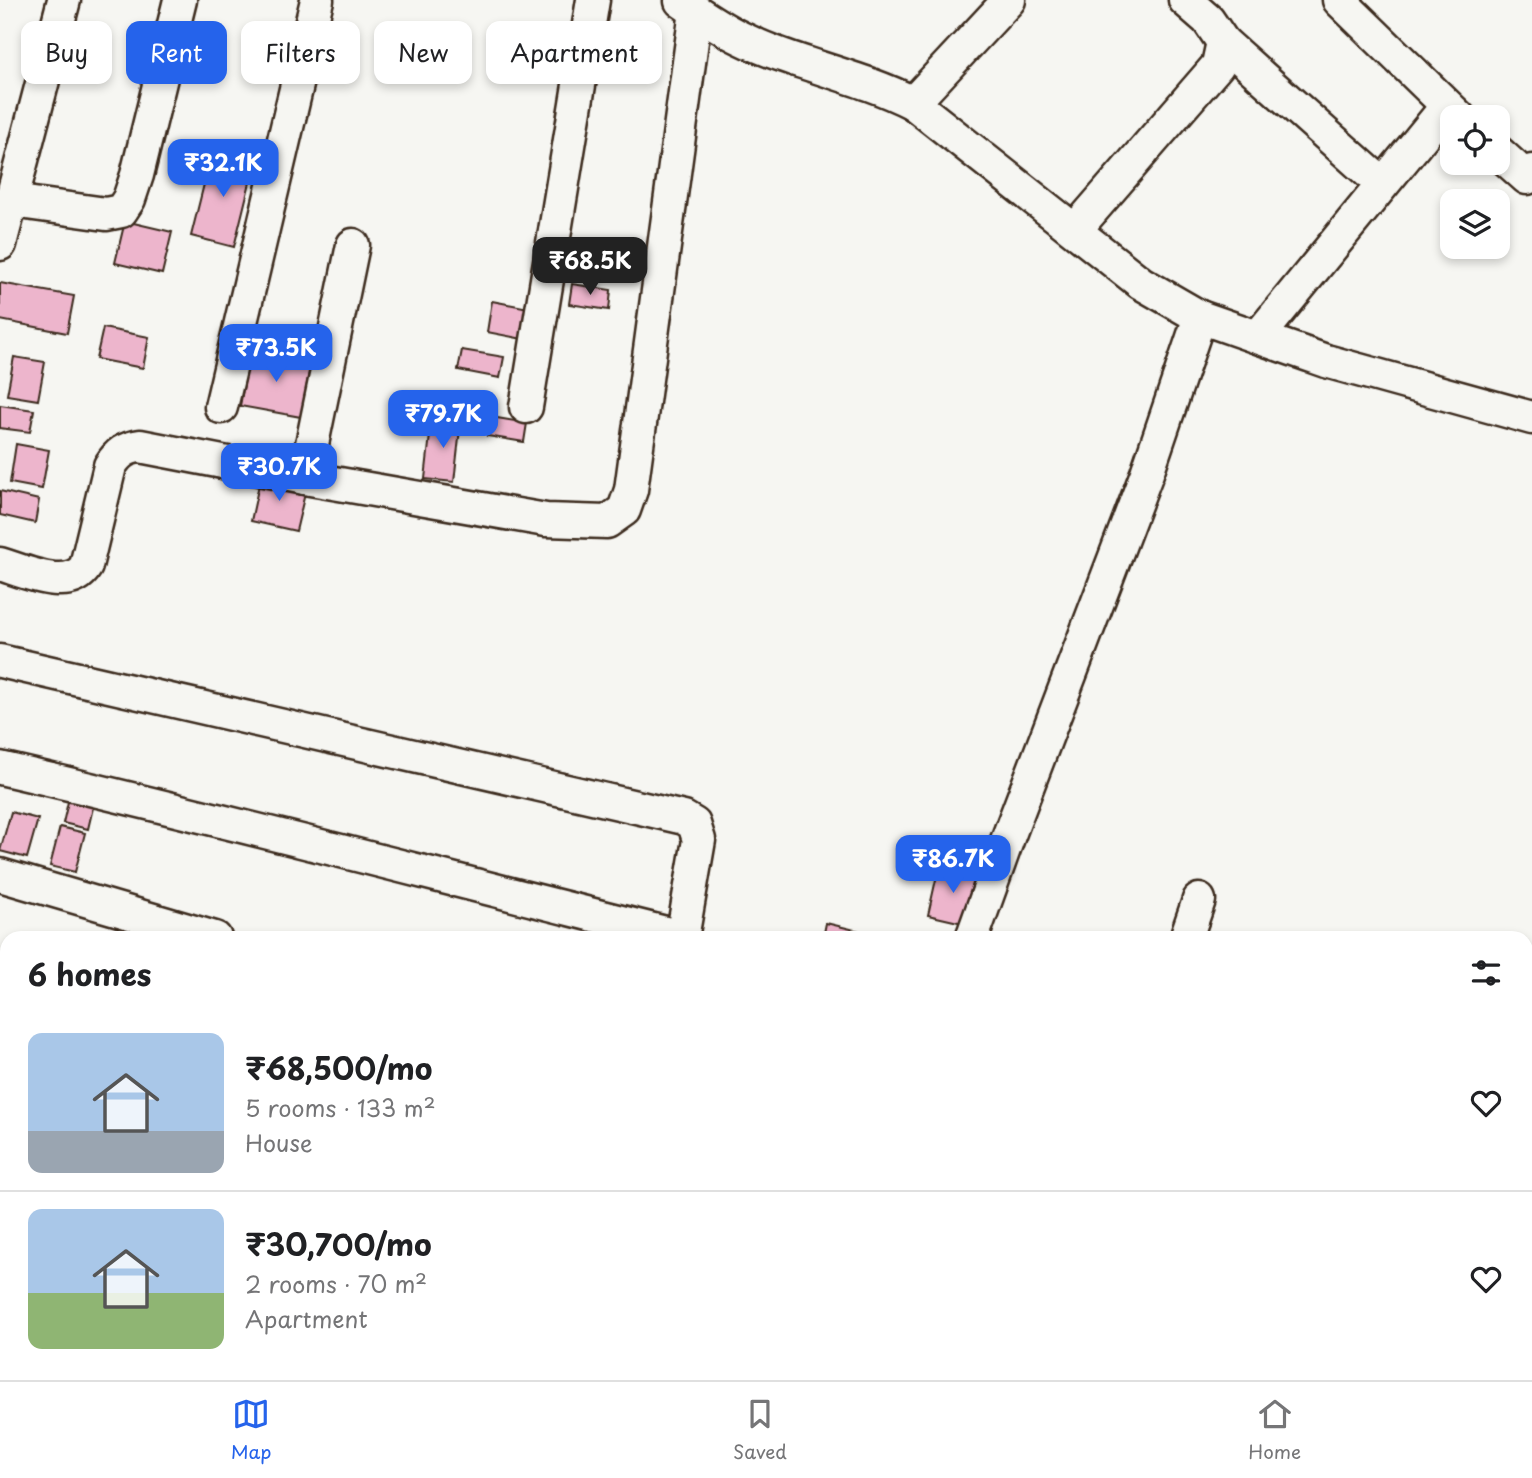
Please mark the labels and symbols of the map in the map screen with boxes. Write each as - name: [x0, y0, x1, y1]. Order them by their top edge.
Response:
- pin: ₹32.1K: [166, 140, 280, 199]
- pin: ₹68.5K: [533, 238, 647, 297]
- pin: ₹73.5K: [219, 324, 333, 384]
- pin: ₹79.7K: [386, 391, 500, 450]
- pin: ₹30.7K: [222, 444, 336, 503]
- pin: ₹86.7K: [896, 836, 1010, 895]

